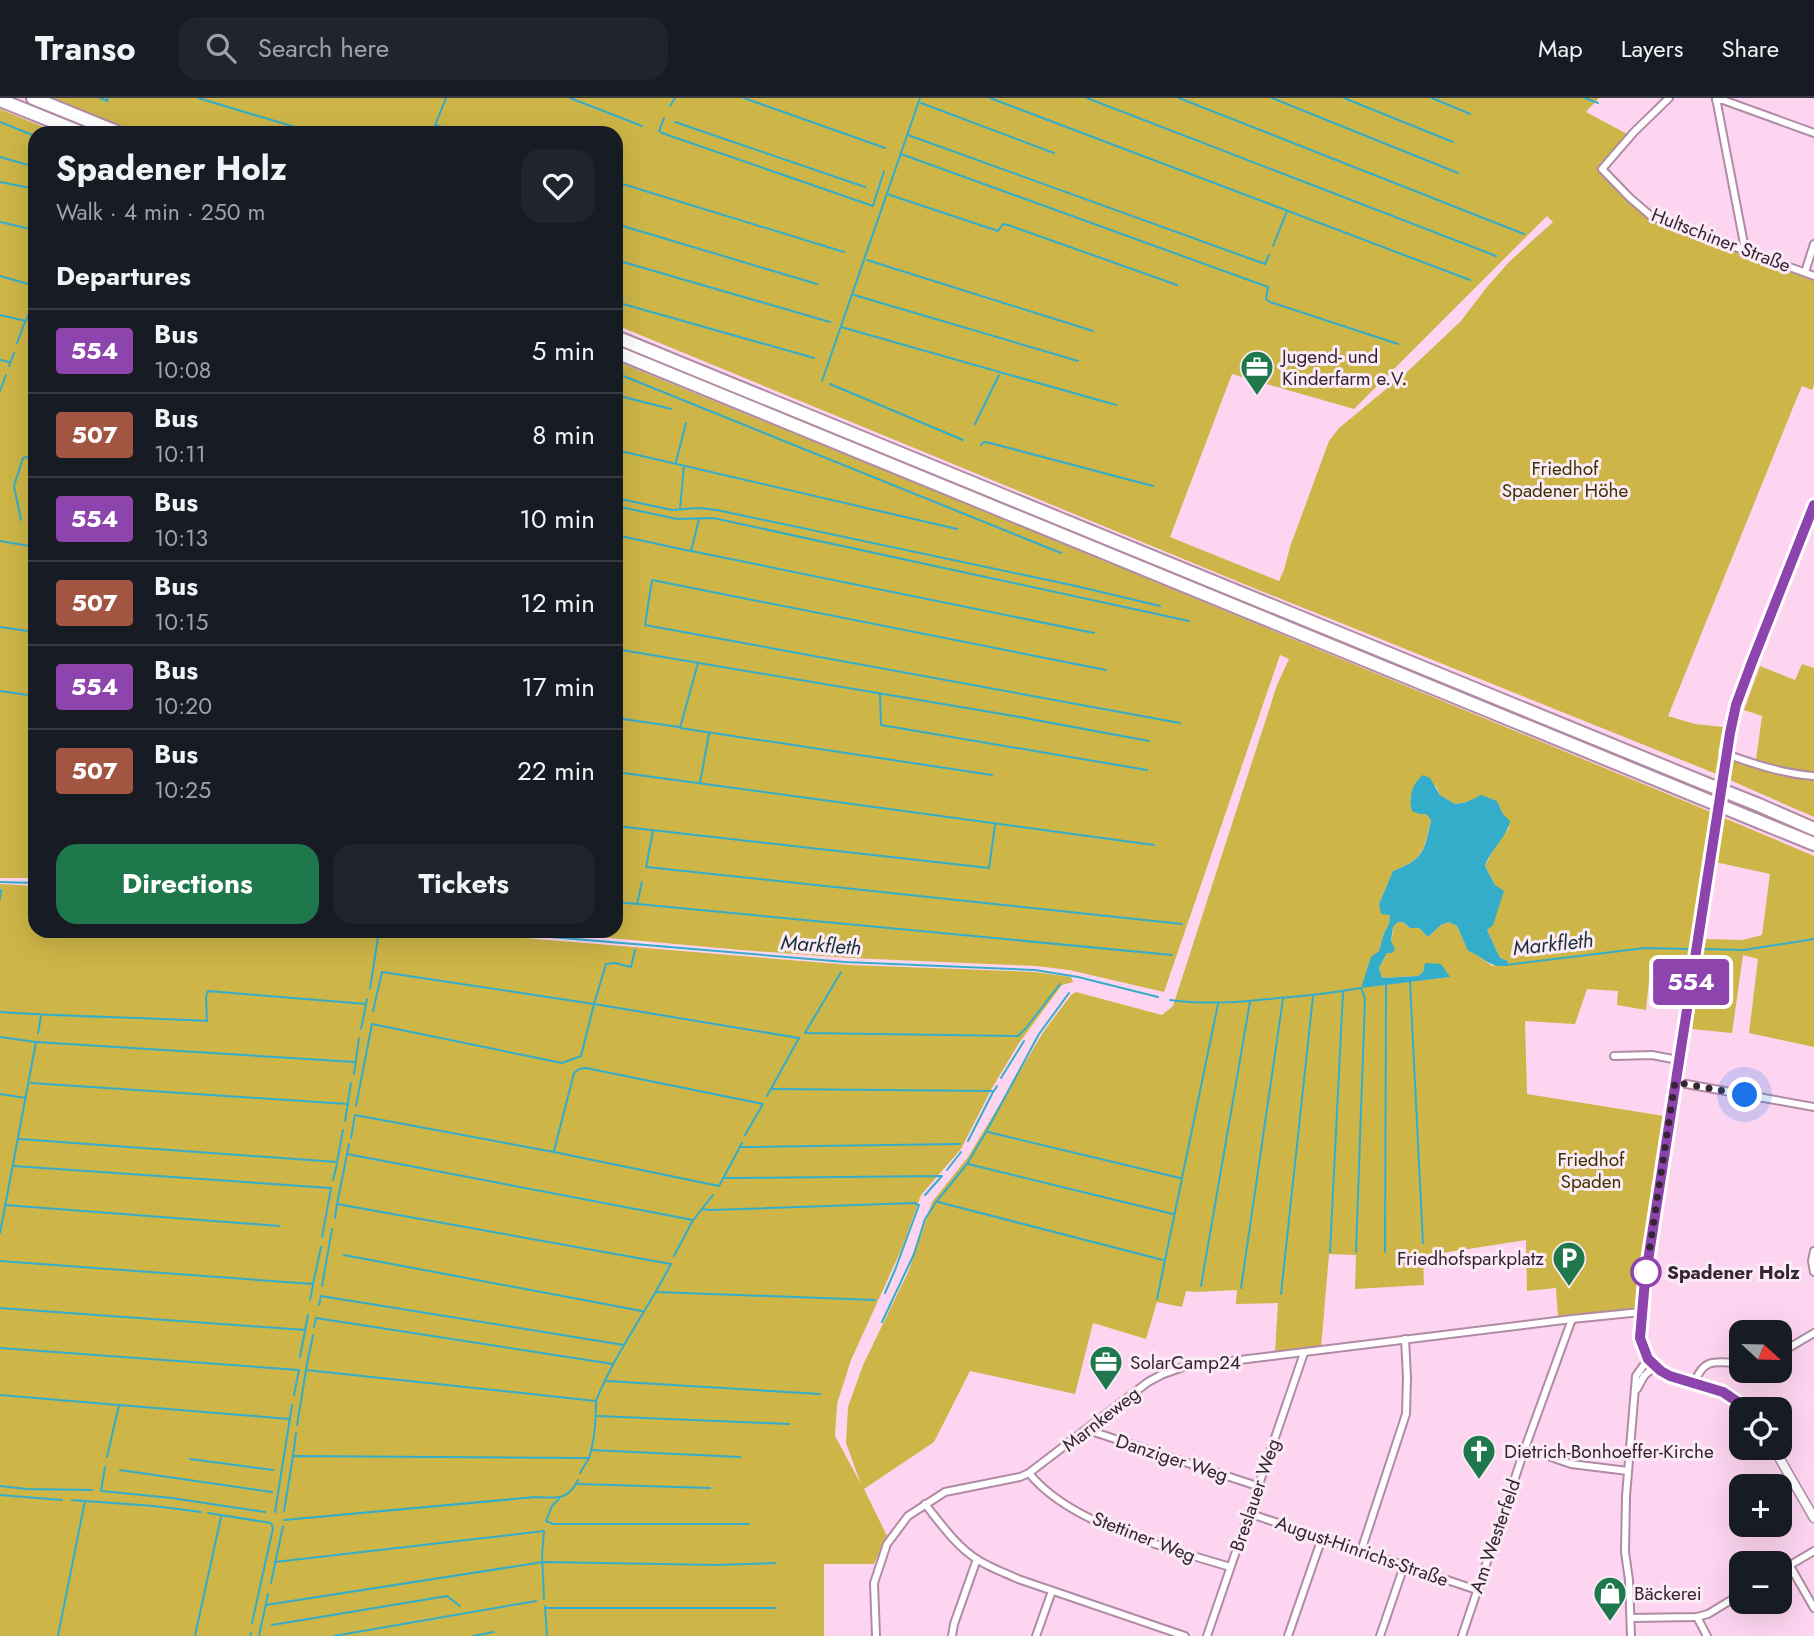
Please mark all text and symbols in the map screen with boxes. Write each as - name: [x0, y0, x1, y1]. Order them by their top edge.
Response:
- search box: [178, 17, 668, 80]
- text: Transo: [35, 25, 136, 72]
- icon: search: [202, 29, 240, 67]
- text: Search here: [258, 29, 389, 67]
- text: Map: [1538, 31, 1583, 66]
- text: Layers: [1621, 31, 1683, 66]
- text: Share: [1721, 31, 1779, 66]
- text: Spadener Holz: [56, 145, 287, 192]
- button: heart: [521, 149, 595, 223]
- text: Walk · 4 min · 250 m: [56, 195, 265, 229]
- street label: Hultschiner Straße: [1647, 201, 1795, 279]
- text: Departures: [56, 257, 191, 295]
- text: Bus: [154, 315, 198, 353]
- text: 5 min: [532, 332, 595, 370]
- text: 554: [71, 333, 118, 368]
- place label: Jugend- und Kinderfarm e.V.: [1279, 343, 1407, 392]
- office icon: Jugend- und Kinderfarm e.V.: [1238, 348, 1276, 397]
- text: 10:08: [154, 353, 211, 387]
- text: Bus: [154, 399, 198, 437]
- text: 8 min: [532, 416, 595, 454]
- text: 507: [72, 417, 117, 452]
- text: 10:11: [154, 437, 206, 471]
- park label: Friedhof Spadener Höhe: [1502, 455, 1629, 504]
- text: Bus: [154, 483, 198, 521]
- text: 10 min: [519, 500, 595, 538]
- text: 554: [71, 501, 118, 536]
- text: 10:13: [154, 521, 208, 555]
- text: Bus: [154, 567, 198, 605]
- text: 12 min: [520, 584, 595, 622]
- text: 507: [72, 585, 117, 620]
- text: 10:15: [154, 605, 208, 639]
- text: Bus: [154, 651, 198, 689]
- text: 17 min: [521, 668, 595, 706]
- text: 554: [71, 669, 118, 704]
- text: 10:20: [154, 689, 212, 723]
- text: Bus: [154, 735, 198, 773]
- text: 22 min: [517, 752, 595, 790]
- text: 507: [72, 753, 117, 788]
- text: 10:25: [154, 773, 211, 807]
- button: Directions: [56, 844, 319, 924]
- button: Tickets: [333, 844, 595, 924]
- water label: Markfleth: [1511, 925, 1595, 963]
- water label: Markfleth: [780, 927, 862, 963]
- line badge: 554: [1651, 959, 1731, 1005]
- text: 554: [1667, 964, 1715, 999]
- your location: [1727, 1077, 1762, 1112]
- park label: Friedhof Spaden: [1558, 1146, 1625, 1195]
- parking icon: Friedhofsparkplatz: [1550, 1239, 1588, 1288]
- place label: Friedhofsparkplatz: [1397, 1245, 1544, 1272]
- marker: Spadener Holz: [1631, 1257, 1661, 1287]
- place label: Spadener Holz: [1667, 1259, 1800, 1286]
- north arrow: [1729, 1320, 1792, 1382]
- map controls: [1729, 1320, 1792, 1614]
- office icon: SolarCamp24: [1087, 1343, 1125, 1392]
- place label: SolarCamp24: [1130, 1349, 1241, 1376]
- street label: Marnkeweg: [1056, 1380, 1146, 1458]
- button: locate: [1729, 1397, 1792, 1460]
- street label: Danziger Weg: [1112, 1427, 1232, 1489]
- church icon: Dietrich-Bonhoeffer-Kirche: [1460, 1432, 1498, 1481]
- street label: Breslauer Weg: [1223, 1435, 1287, 1555]
- place label: Dietrich-Bonhoeffer-Kirche: [1504, 1438, 1714, 1465]
- button: +: [1729, 1474, 1792, 1537]
- street label: Am Westerfeld: [1463, 1475, 1527, 1597]
- street label: Stettiner Weg: [1088, 1505, 1200, 1569]
- street label: August-Hinrichs-Straße: [1272, 1509, 1452, 1593]
- button: −: [1729, 1551, 1792, 1614]
- shop icon: Bäckerei: [1591, 1574, 1629, 1623]
- place label: Bäckerei: [1634, 1580, 1702, 1607]

